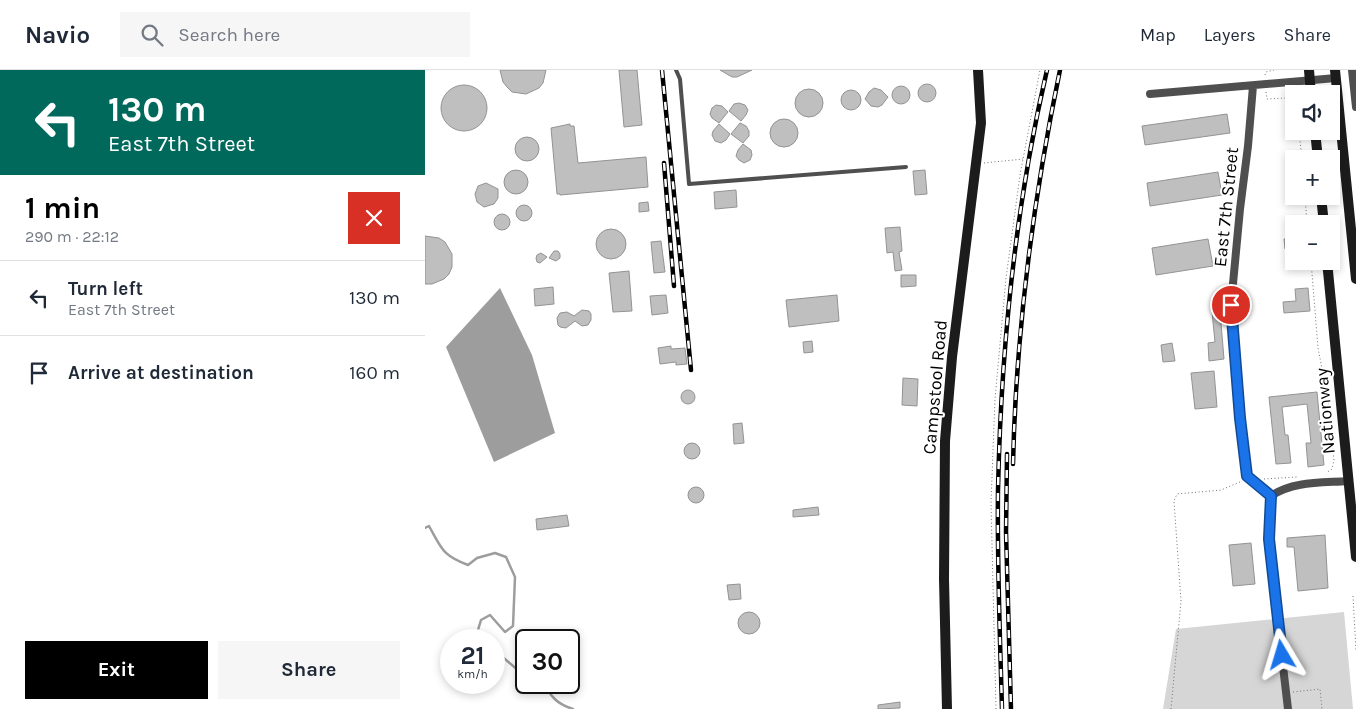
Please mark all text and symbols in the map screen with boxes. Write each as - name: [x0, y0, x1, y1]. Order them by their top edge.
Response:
- search box: [120, 12, 470, 57]
- text: Navio: [25, 21, 90, 49]
- icon: search: [138, 21, 166, 49]
- text: Search here: [178, 24, 280, 46]
- text: Map: [1140, 24, 1176, 46]
- text: Layers: [1204, 24, 1256, 46]
- text: Share: [1284, 24, 1331, 46]
- map controls: [1285, 85, 1340, 270]
- button: sound: [1285, 85, 1340, 140]
- text: 130 m: [108, 89, 206, 130]
- icon: left: [25, 90, 90, 155]
- text: East 7th Street: [108, 131, 255, 157]
- street label: East 7th Street: [1209, 146, 1243, 268]
- button: +: [1285, 150, 1340, 205]
- text: 1 min: [25, 190, 100, 226]
- button: close: [348, 192, 400, 244]
- button: −: [1285, 215, 1340, 270]
- text: 290 m · 22:12: [25, 227, 119, 246]
- text: Turn left: [68, 278, 143, 300]
- icon: left: [25, 284, 53, 312]
- pin: [1210, 284, 1252, 326]
- text: 130 m: [349, 287, 400, 309]
- icon: arrive: [1217, 291, 1245, 319]
- text: East 7th Street: [68, 300, 175, 319]
- street label: Campstool Road: [918, 319, 952, 455]
- icon: arrive: [25, 359, 53, 387]
- text: Arrive at destination: [68, 362, 254, 384]
- text: 160 m: [349, 362, 400, 384]
- street label: Nationway: [1310, 366, 1340, 455]
- position arrow: [1255, 628, 1307, 680]
- speed limit sign: 30: [515, 629, 580, 694]
- button: Exit: [25, 641, 208, 699]
- button: Share: [218, 641, 400, 699]
- text: 21: [460, 641, 485, 670]
- text: km/h: [457, 667, 488, 681]

